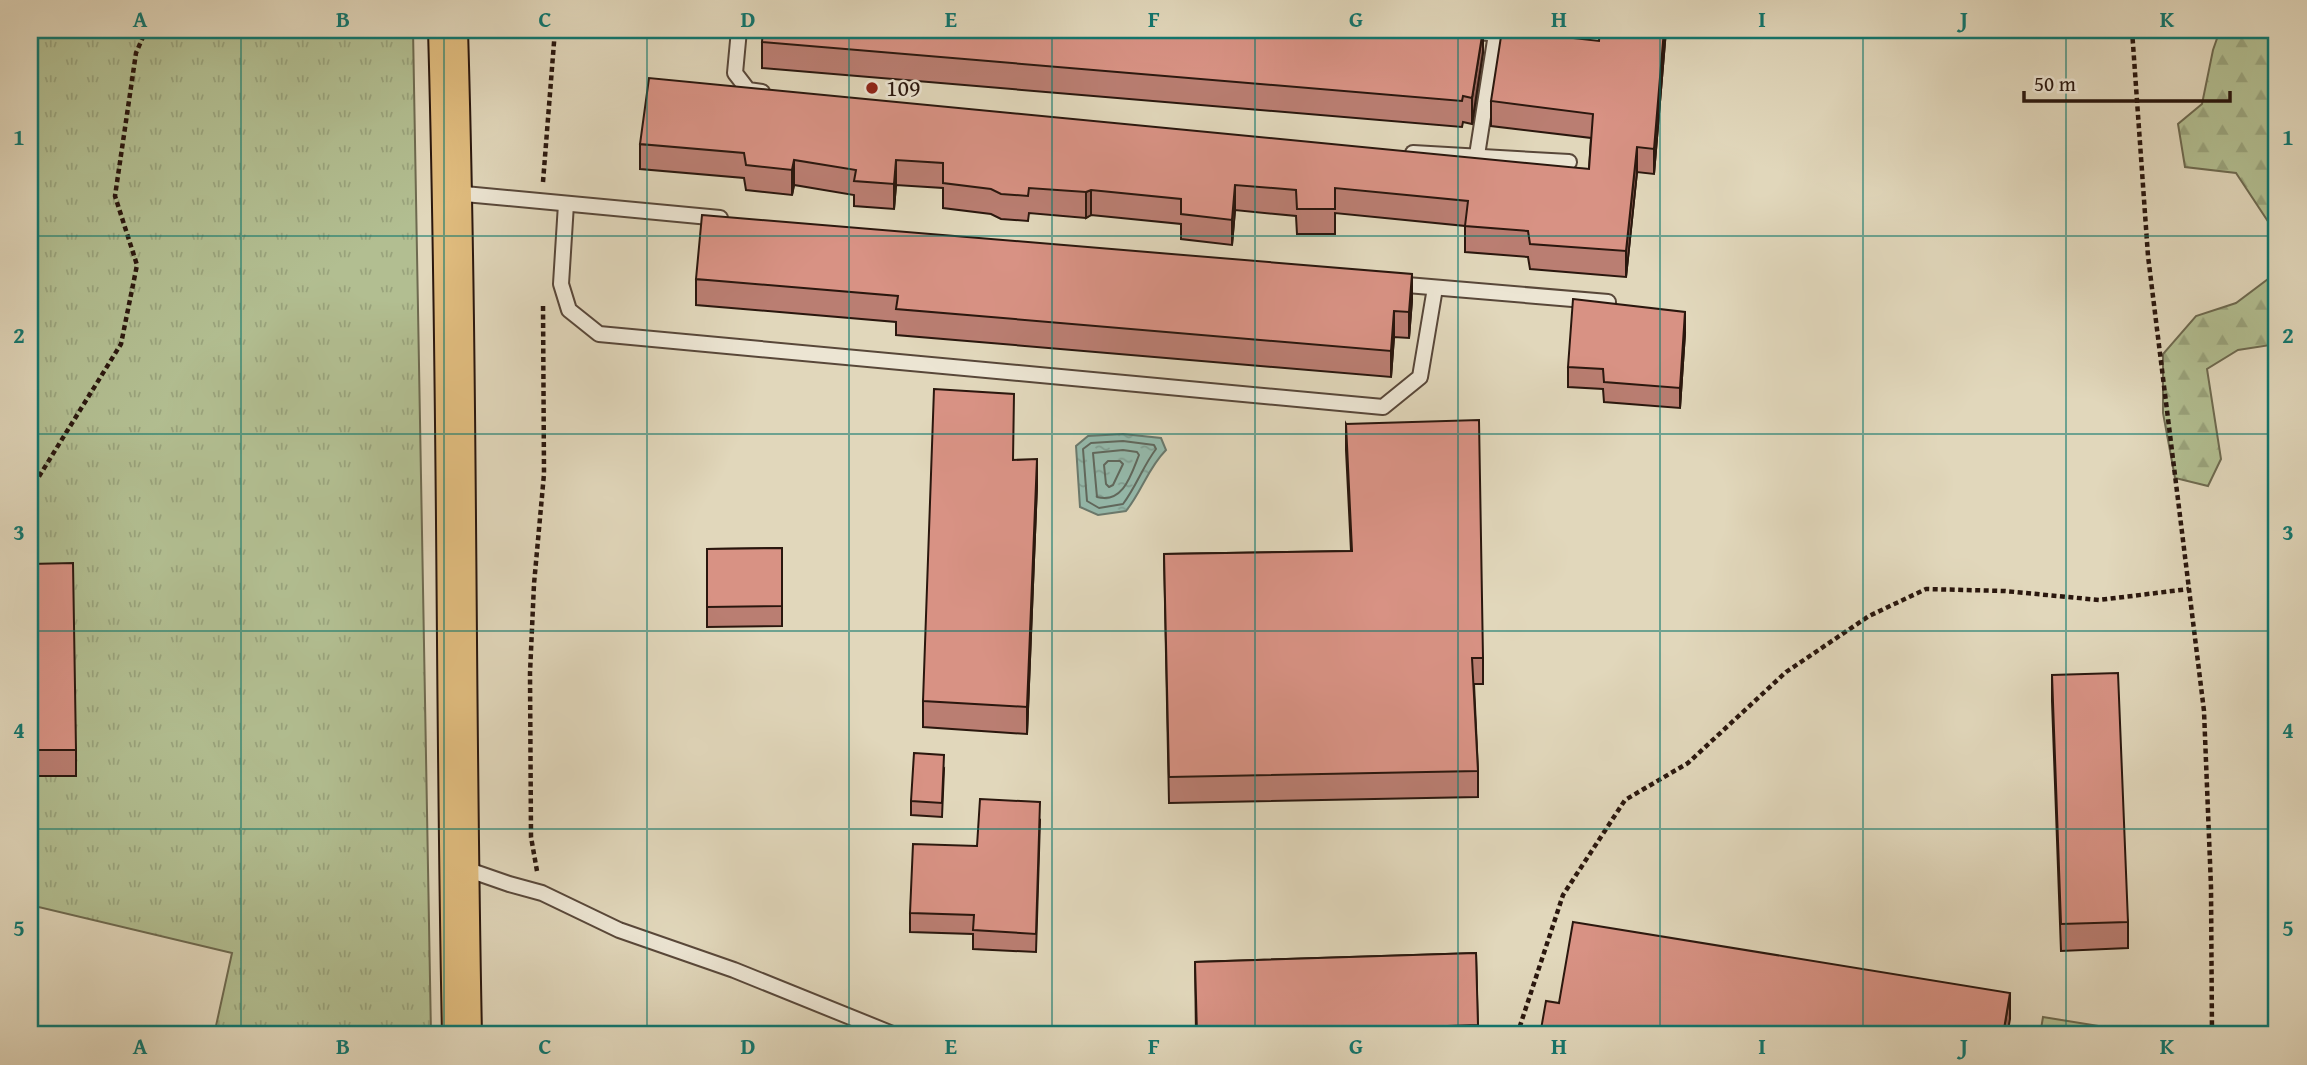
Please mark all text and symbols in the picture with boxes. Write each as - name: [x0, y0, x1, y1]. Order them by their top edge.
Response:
- text: A: [133, 2, 148, 35]
- text: B: [336, 2, 350, 35]
- text: C: [538, 2, 552, 35]
- text: D: [741, 2, 756, 35]
- text: E: [945, 2, 957, 35]
- text: F: [1148, 2, 1160, 35]
- text: G: [1349, 2, 1363, 35]
- text: H: [1551, 2, 1567, 35]
- text: I: [1758, 2, 1766, 35]
- text: J: [1956, 2, 1968, 35]
- text: K: [2160, 2, 2175, 35]
- scale bar: [2024, 60, 2230, 104]
- text: 50 m: [2034, 68, 2076, 99]
- place label: 109: [886, 70, 921, 105]
- marker: 109: [864, 80, 880, 96]
- text: 1: [13, 120, 25, 153]
- text: 1: [2282, 120, 2294, 153]
- text: 2: [13, 318, 25, 351]
- text: 2: [2282, 318, 2294, 351]
- text: 3: [13, 515, 25, 548]
- text: 3: [2282, 515, 2294, 548]
- text: 4: [13, 713, 25, 746]
- text: 4: [2282, 713, 2294, 746]
- text: 5: [13, 911, 25, 944]
- text: 5: [2282, 911, 2294, 944]
- text: A: [133, 1029, 148, 1062]
- text: B: [336, 1029, 350, 1062]
- text: C: [538, 1029, 552, 1062]
- text: D: [741, 1029, 756, 1062]
- text: E: [945, 1029, 957, 1062]
- text: F: [1148, 1029, 1160, 1062]
- text: G: [1349, 1029, 1363, 1062]
- text: H: [1551, 1029, 1567, 1062]
- text: I: [1758, 1029, 1766, 1062]
- text: J: [1956, 1029, 1968, 1062]
- text: K: [2160, 1029, 2175, 1062]

